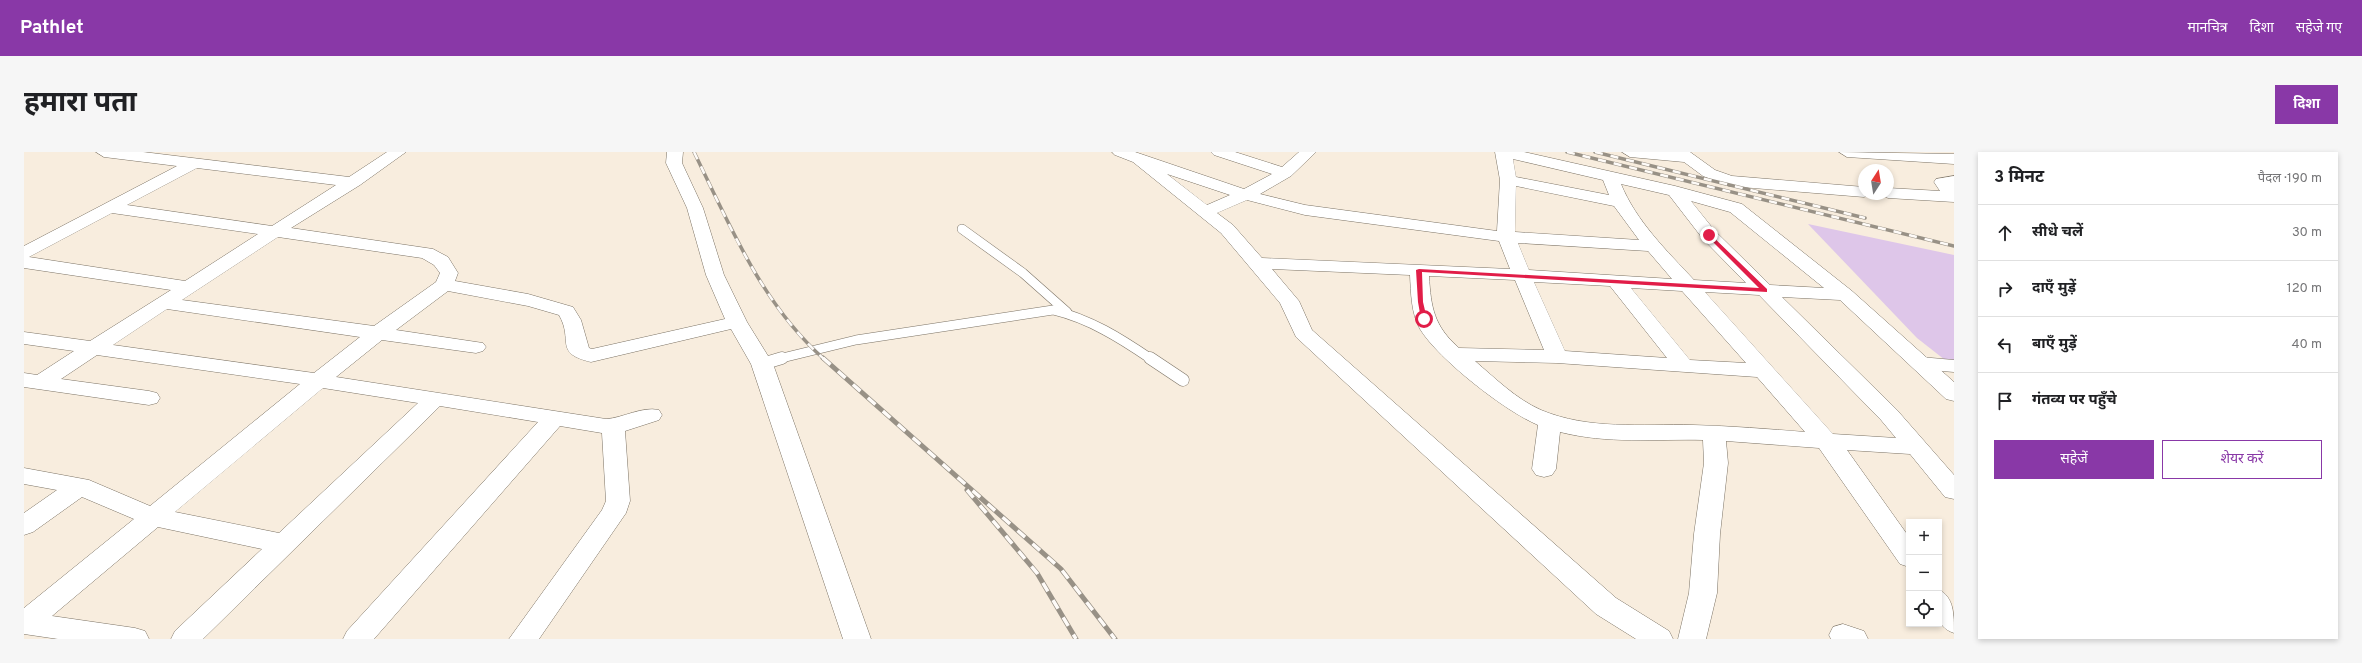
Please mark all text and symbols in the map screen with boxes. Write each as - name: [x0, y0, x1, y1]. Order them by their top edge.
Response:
- text: Pathlet: [20, 16, 84, 40]
- text: मानचित्र: [2188, 20, 2228, 37]
- text: दिशा: [2250, 20, 2274, 37]
- text: सहेजे गए: [2296, 20, 2342, 37]
- button: दिशा: [2275, 85, 2338, 124]
- text: हमारा पता: [24, 86, 137, 122]
- north arrow: [1858, 164, 1894, 200]
- text: 3 मिनट: [1994, 167, 2044, 189]
- text: पैदल · 190 m: [2258, 171, 2322, 187]
- icon: ahead: [1994, 222, 2016, 244]
- text: सीधे चलें: [2032, 223, 2083, 242]
- text: 30 m: [2292, 225, 2322, 241]
- route end: [1700, 226, 1718, 244]
- icon: right: [1994, 278, 2016, 300]
- text: दाएँ मुड़ें: [2032, 279, 2076, 298]
- text: 120 m: [2287, 281, 2322, 297]
- route start: [1415, 310, 1433, 328]
- icon: left: [1994, 334, 2016, 356]
- text: बाएँ मुड़ें: [2032, 335, 2077, 354]
- text: 40 m: [2292, 337, 2322, 353]
- icon: arrive: [1994, 390, 2016, 412]
- text: गंतव्य पर पहुँचे: [2032, 391, 2117, 410]
- button: सहेजें: [1994, 440, 2154, 479]
- button: शेयर करें: [2162, 440, 2322, 479]
- map controls: [1906, 519, 1942, 627]
- button: +: [1906, 519, 1942, 555]
- button: −: [1906, 555, 1942, 591]
- button: locate: [1906, 591, 1942, 627]

